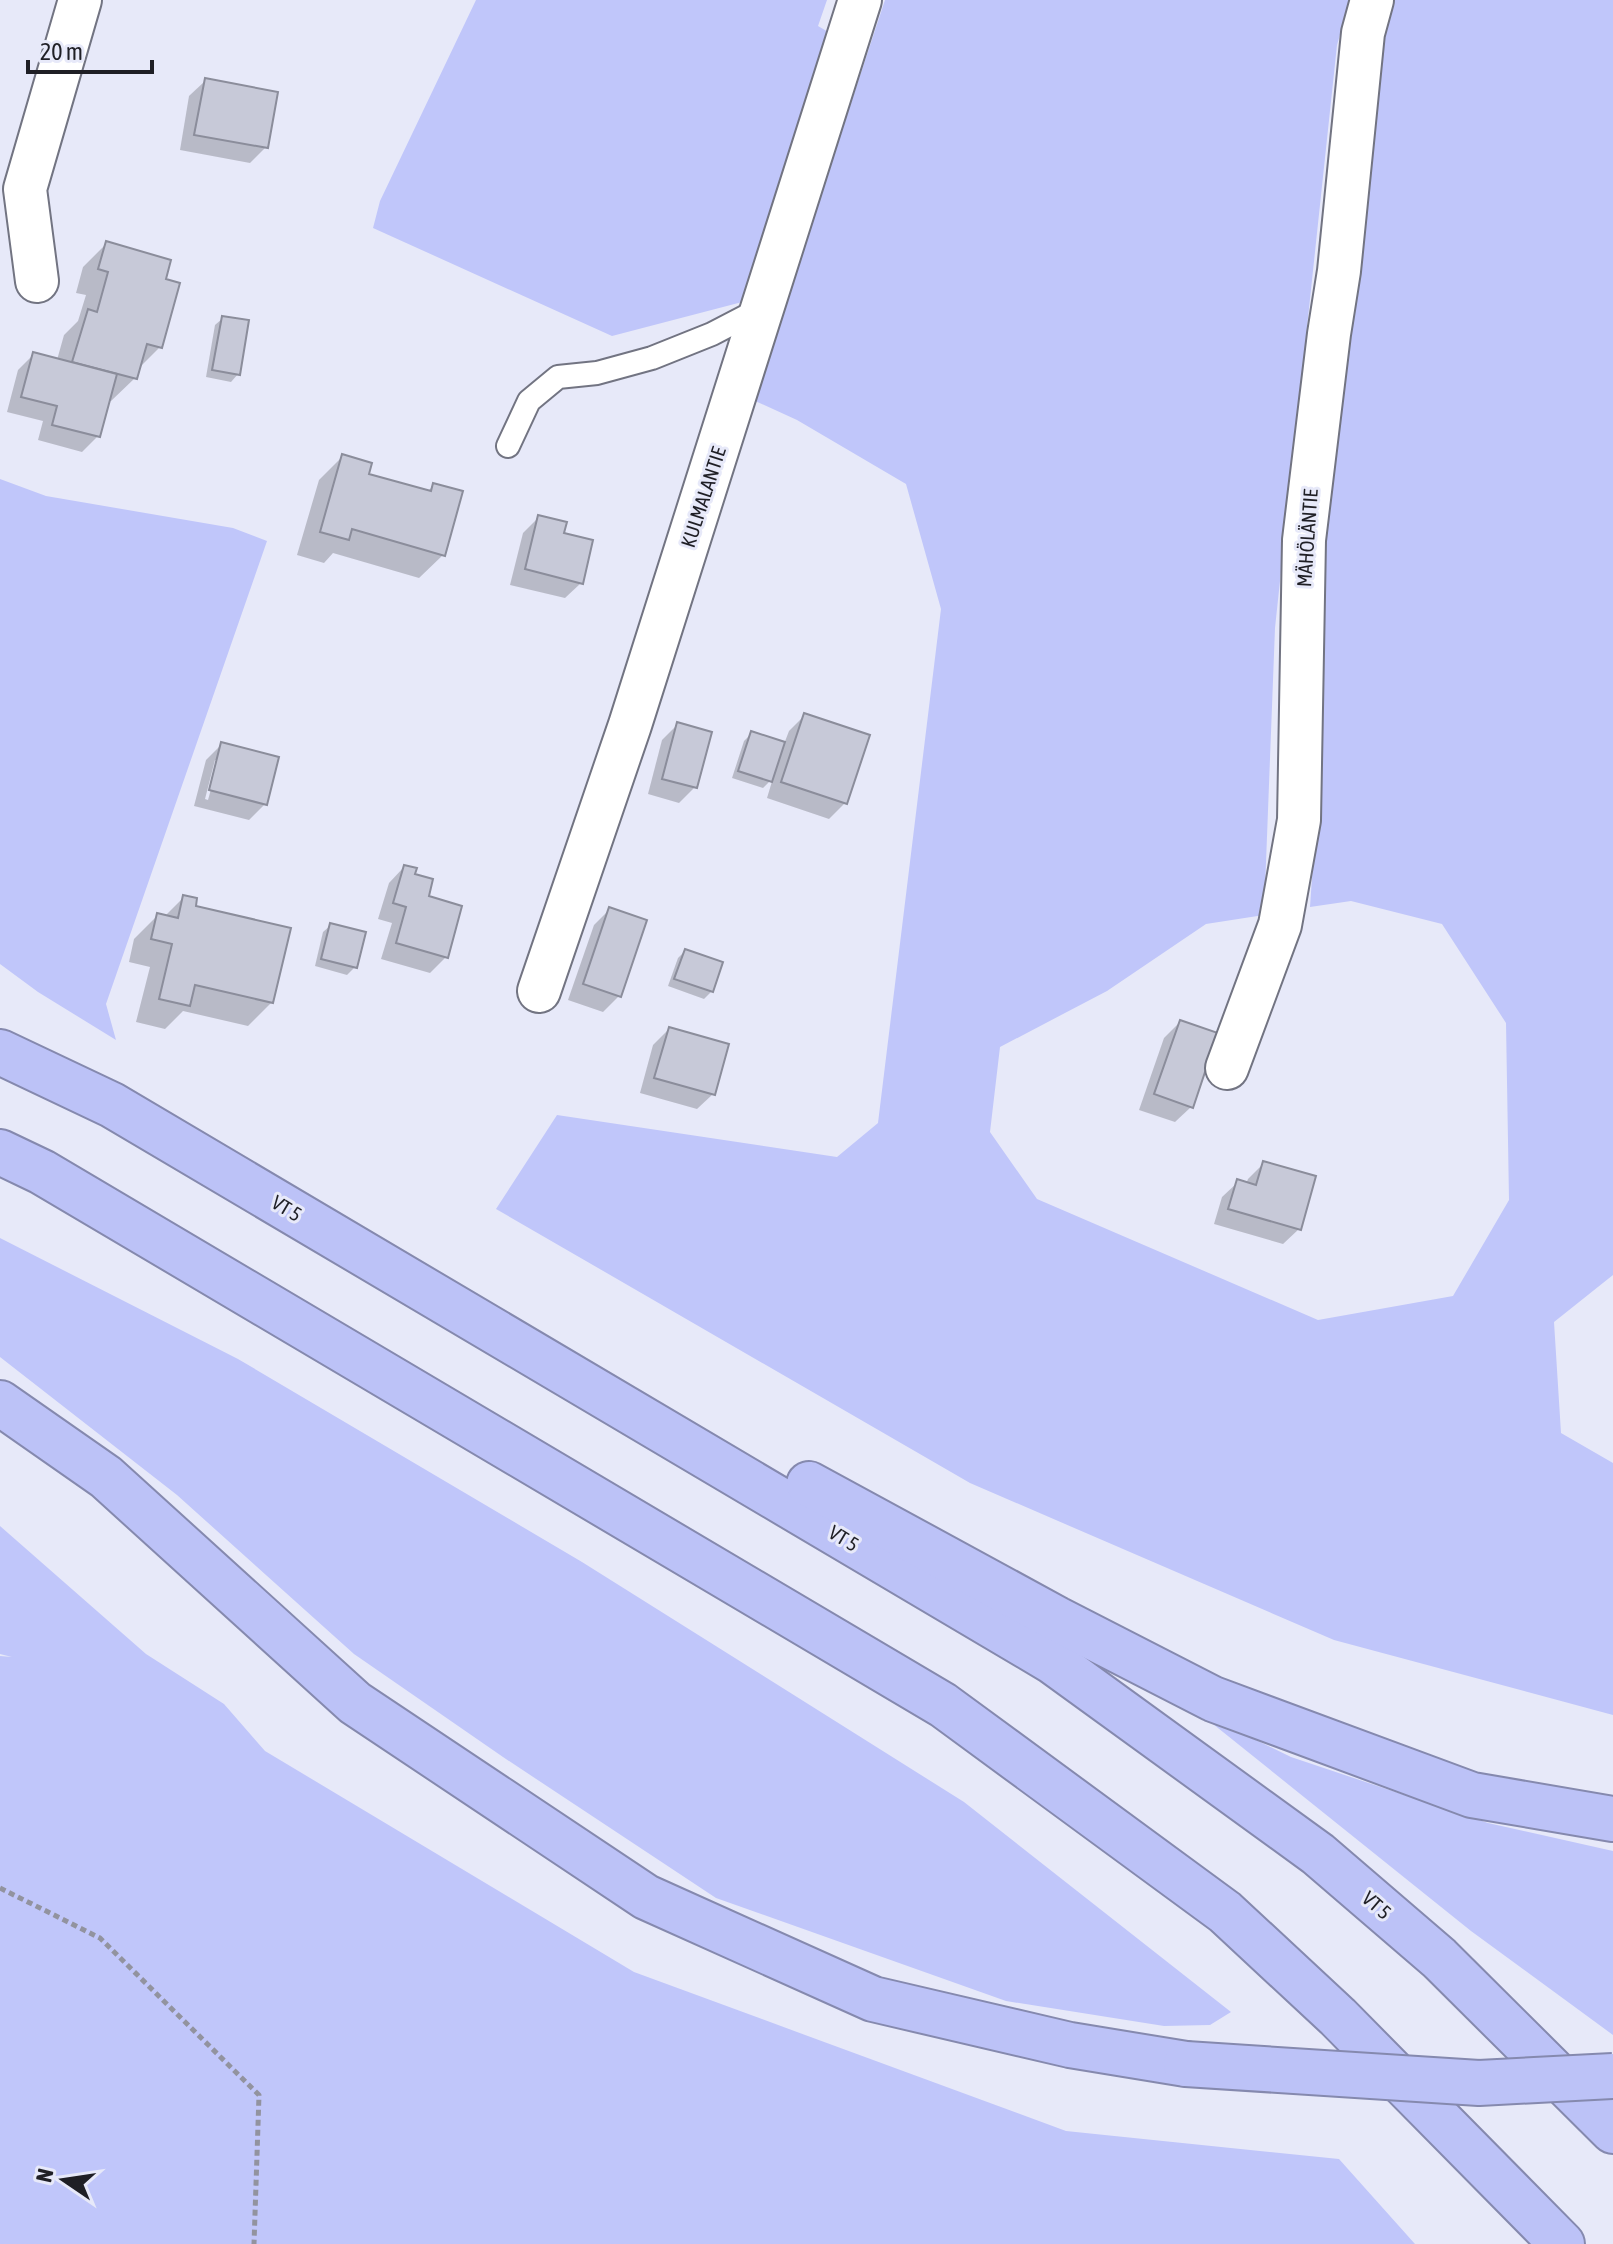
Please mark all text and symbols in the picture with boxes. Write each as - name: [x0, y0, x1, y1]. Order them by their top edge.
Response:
- scale bar: [28, 24, 152, 74]
- text: 20 m: [40, 38, 83, 65]
- street label: KULMALANTIE: [676, 443, 730, 550]
- street label: MÄHÖLÄNTIE: [1292, 488, 1322, 588]
- street label: VT 5: [268, 1190, 306, 1226]
- street label: VT 5: [825, 1520, 863, 1556]
- street label: VT 5: [1358, 1886, 1396, 1924]
- north arrow: [24, 2140, 104, 2220]
- text: N: [30, 2166, 59, 2185]

